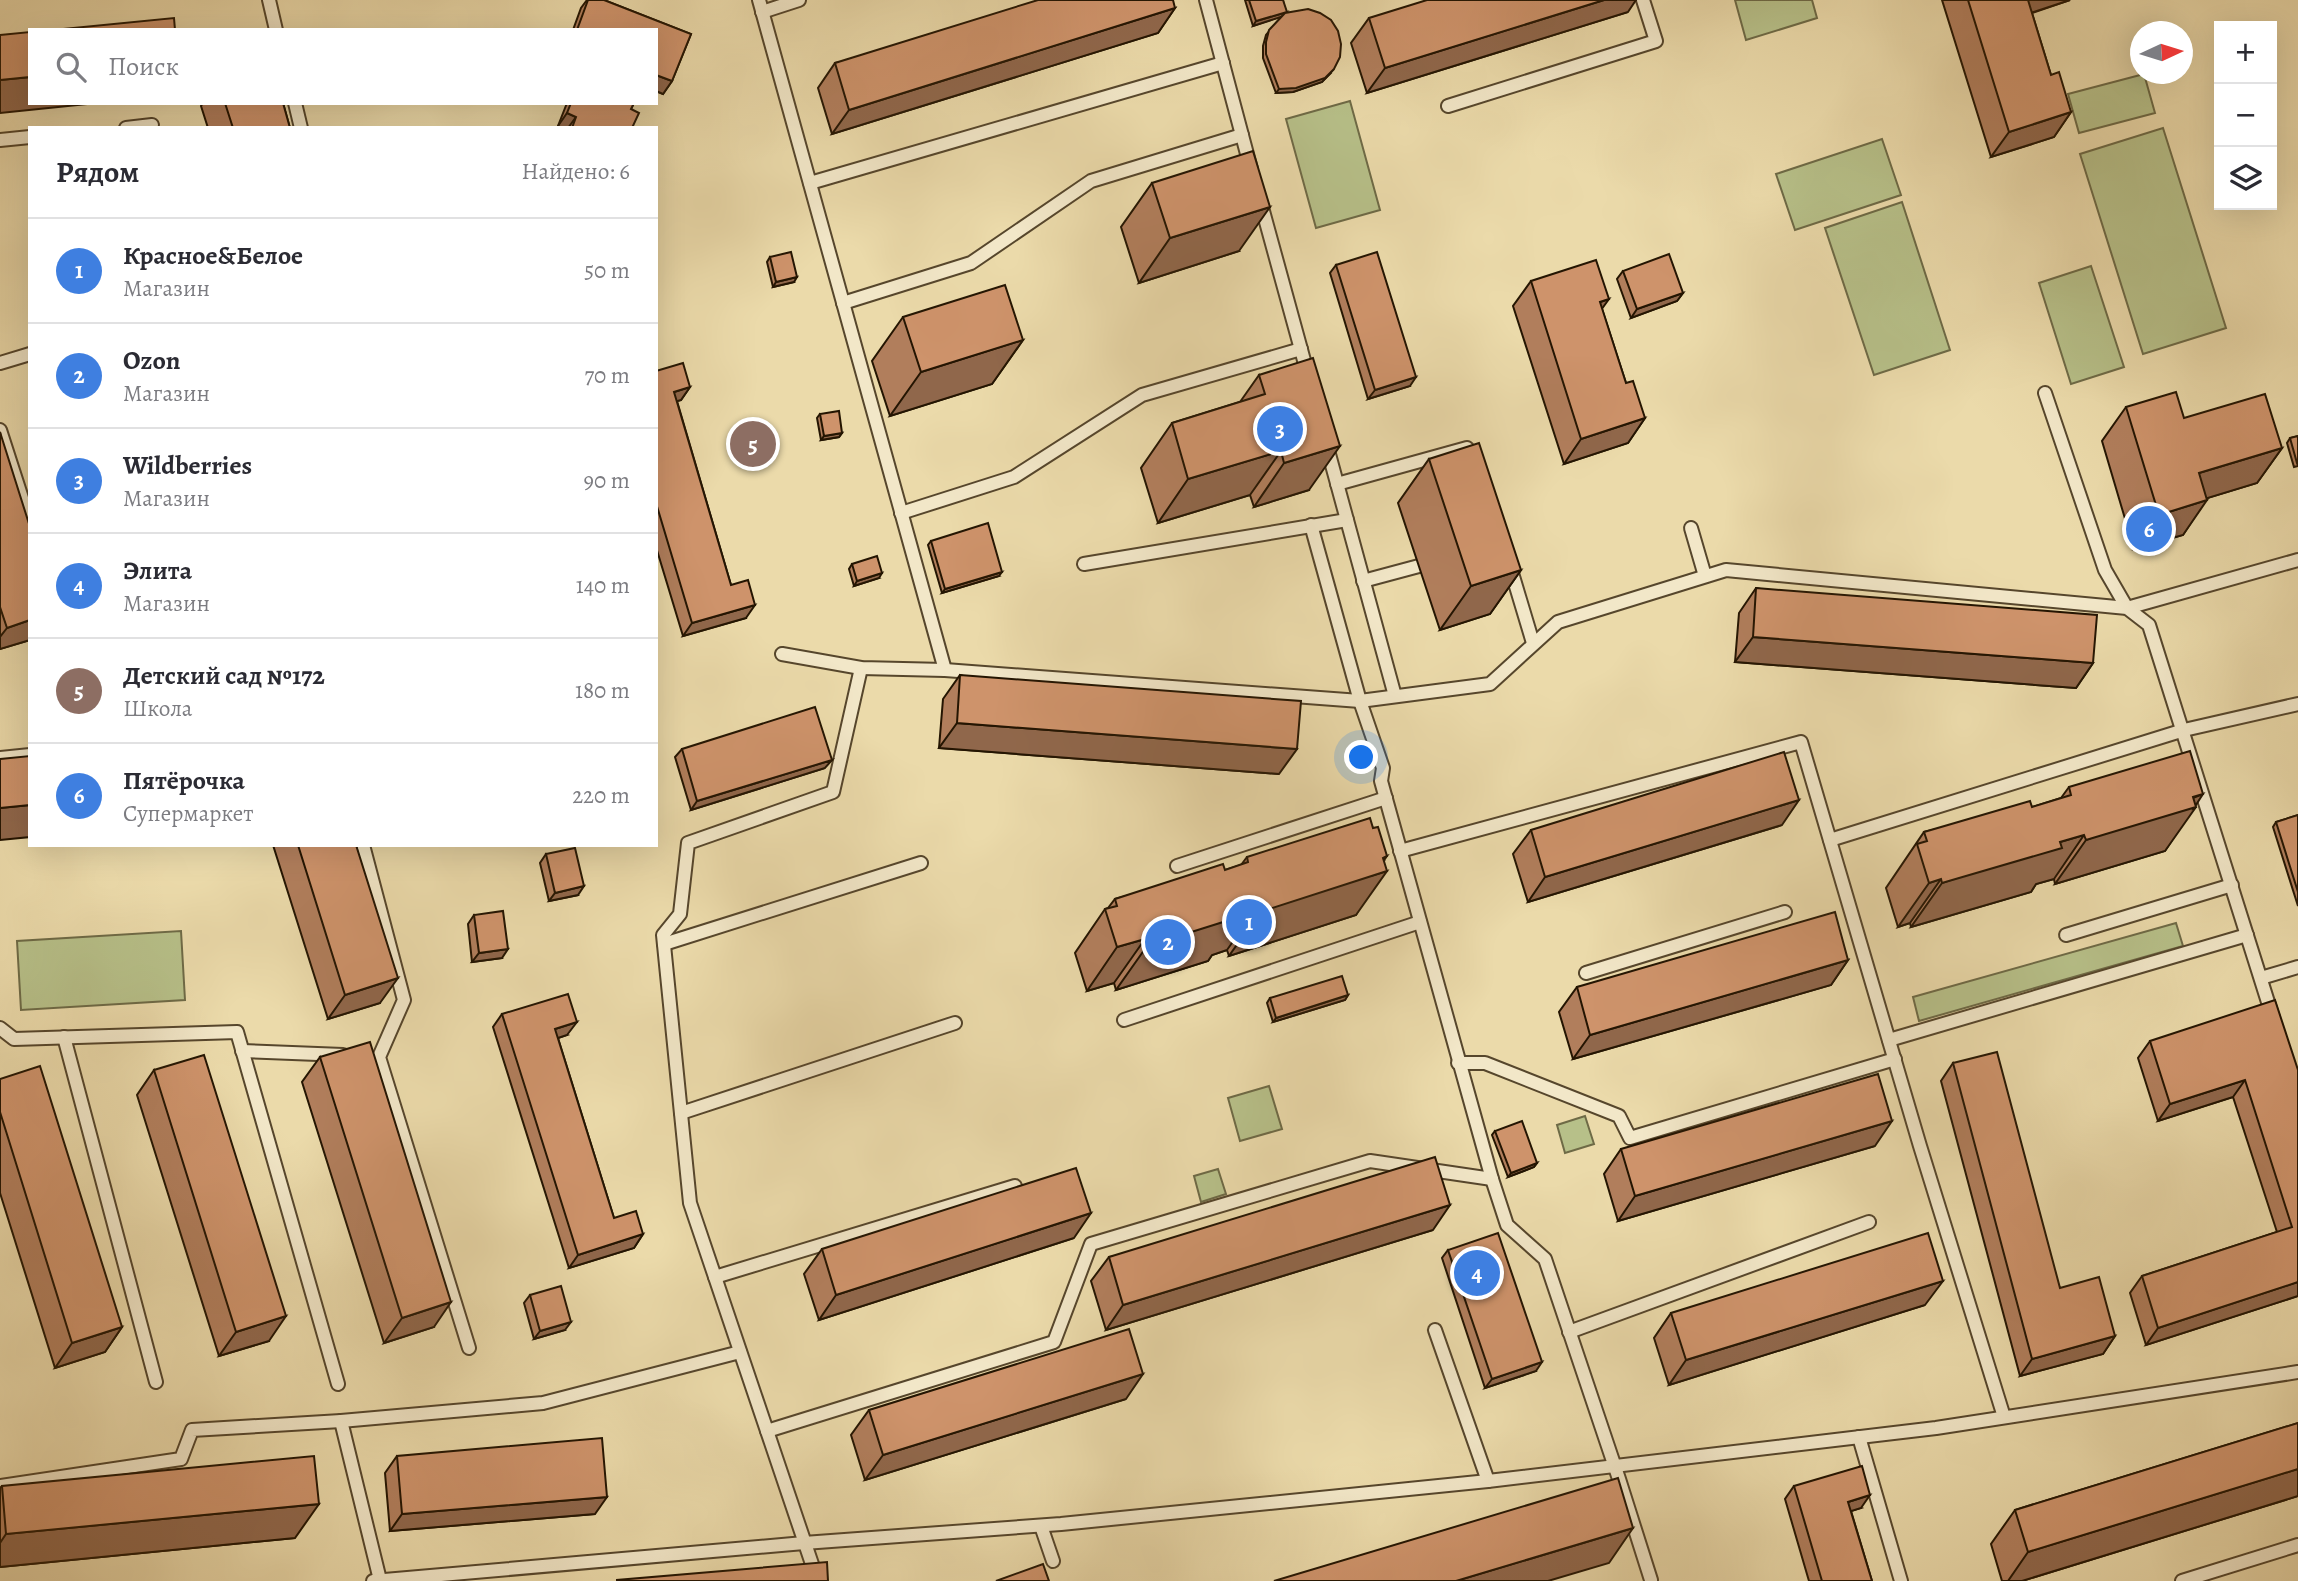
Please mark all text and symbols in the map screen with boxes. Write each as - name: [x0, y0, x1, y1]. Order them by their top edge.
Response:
- north arrow: [2130, 21, 2193, 84]
- map controls: [2214, 21, 2277, 210]
- button: +: [2214, 21, 2277, 84]
- search box: [28, 28, 658, 105]
- icon: search: [52, 48, 90, 86]
- text: Поиск: [108, 49, 179, 84]
- button: −: [2214, 84, 2277, 147]
- button: layers: [2214, 147, 2277, 210]
- text: Рядом: [56, 152, 139, 192]
- text: Найдено: 6: [522, 156, 630, 187]
- text: Красное&Белое: [123, 238, 303, 273]
- text: 1: [75, 255, 83, 286]
- text: 50 m: [584, 255, 630, 286]
- text: Магазин: [123, 273, 210, 304]
- text: Ozon: [123, 343, 181, 378]
- text: 2: [73, 360, 85, 391]
- text: 70 m: [584, 360, 630, 391]
- text: Магазин: [123, 378, 210, 409]
- pin: 3: [1257, 403, 1303, 455]
- pin: 5: [730, 418, 776, 470]
- text: Wildberries: [123, 448, 252, 483]
- text: 3: [74, 465, 84, 496]
- text: 90 m: [584, 465, 630, 496]
- text: Магазин: [123, 483, 210, 514]
- pin: 6: [2126, 503, 2172, 555]
- text: Элита: [123, 553, 192, 588]
- text: 4: [74, 570, 84, 601]
- text: 140 m: [576, 570, 630, 601]
- text: Магазин: [123, 588, 210, 619]
- text: Детский сад №172: [123, 658, 325, 693]
- text: 5: [74, 675, 84, 706]
- text: 180 m: [575, 675, 630, 706]
- text: Школа: [123, 693, 192, 724]
- your location: [1344, 740, 1378, 774]
- text: Пятёрочка: [123, 763, 245, 798]
- text: 6: [74, 780, 84, 811]
- text: 220 m: [572, 780, 630, 811]
- text: Супермаркет: [123, 798, 254, 829]
- pin: 1: [1226, 896, 1272, 948]
- pin: 2: [1145, 916, 1191, 968]
- pin: 4: [1454, 1247, 1500, 1299]

